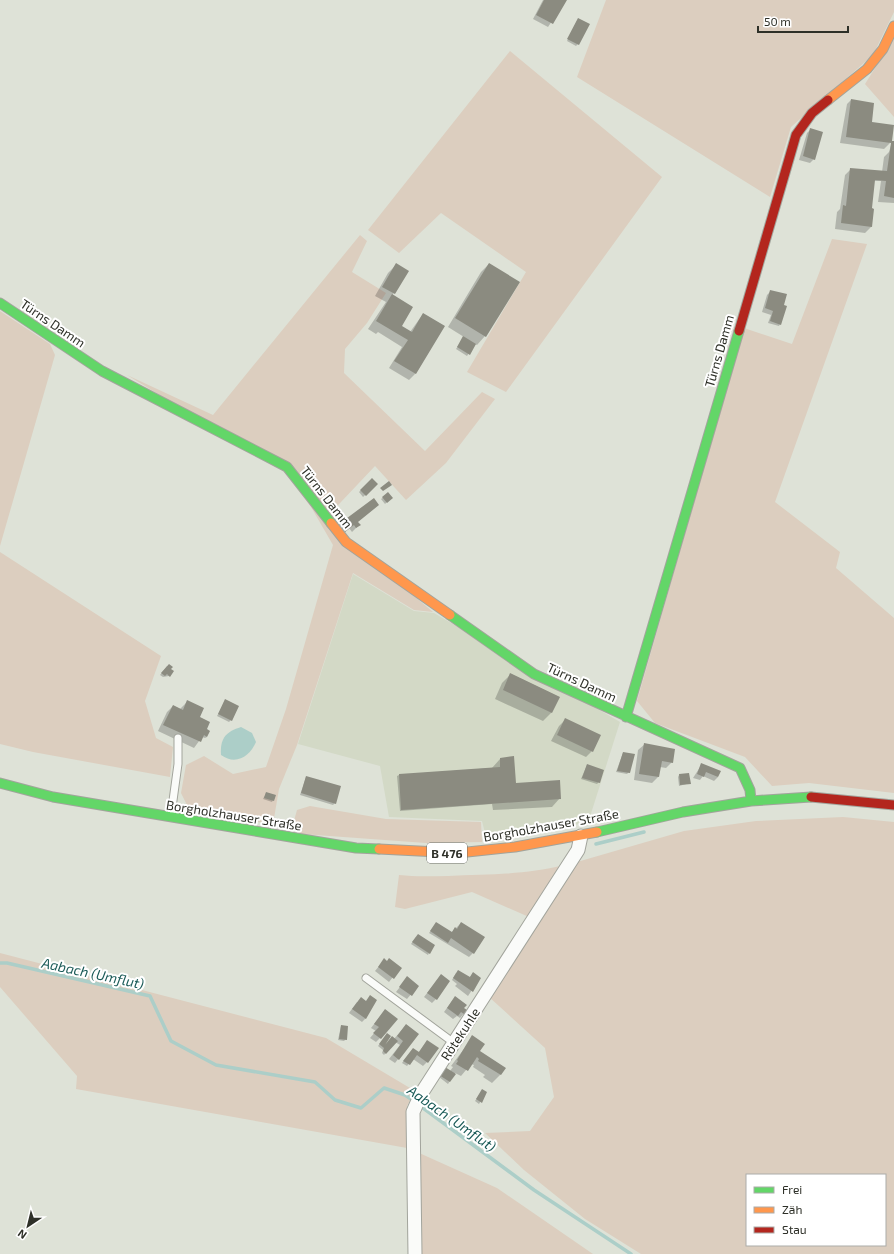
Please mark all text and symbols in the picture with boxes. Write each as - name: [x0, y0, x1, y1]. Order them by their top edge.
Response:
- scale bar: [758, 8, 848, 34]
- text: 50 m: [764, 14, 791, 28]
- street label: Türns Damm: [18, 296, 88, 350]
- street label: Türns Damm: [701, 313, 737, 389]
- street label: Türns Damm: [298, 463, 356, 531]
- street label: Türns Damm: [545, 659, 619, 705]
- street label: Borgholzhauser Straße: [165, 796, 303, 834]
- street label: Borgholzhauser Straße: [482, 805, 620, 845]
- road number: B 476: [427, 843, 467, 863]
- water label: Aabach (Umflut): [39, 954, 146, 992]
- street label: Rötekuhle: [437, 1005, 483, 1063]
- water label: Aabach (Umflut): [404, 1081, 499, 1155]
- legend: [746, 1174, 886, 1246]
- text: Frei: [782, 1182, 802, 1196]
- text: Zäh: [782, 1202, 802, 1216]
- north arrow: [8, 1206, 48, 1246]
- text: Stau: [782, 1222, 807, 1236]
- text: N: [15, 1227, 29, 1242]

